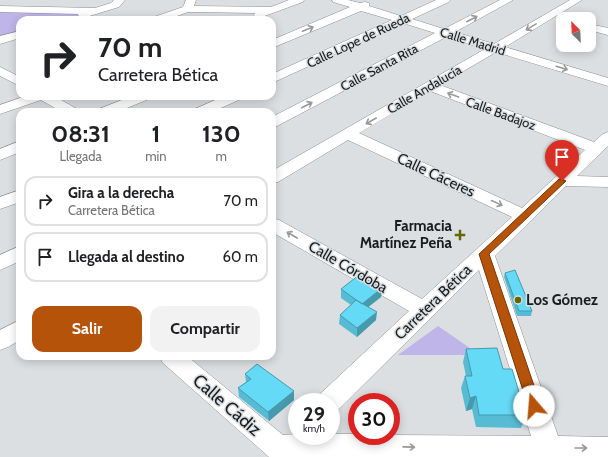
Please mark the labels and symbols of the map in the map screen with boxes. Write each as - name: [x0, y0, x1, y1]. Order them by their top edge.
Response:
- street label: Calle Lope de Rueda: [304, 9, 413, 71]
- north arrow: [556, 12, 596, 52]
- one-way arrow: [465, 14, 477, 22]
- street label: Calle Madrid: [438, 23, 508, 59]
- one-way arrow: [525, 23, 537, 31]
- one-way arrow: [302, 24, 314, 32]
- street label: Calle Santa Rita: [337, 39, 421, 94]
- street label: Calle Andalucía: [384, 61, 465, 117]
- one-way arrow: [556, 65, 569, 72]
- one-way arrow: [448, 91, 460, 99]
- street label: Calle Badajoz: [463, 93, 538, 134]
- one-way arrow: [300, 100, 312, 108]
- one-way arrow: [365, 117, 377, 125]
- pin: [545, 140, 579, 181]
- street label: Calle Cáceres: [394, 149, 478, 201]
- one-way arrow: [491, 200, 503, 208]
- place label: Farmacia Martínez Peña: [360, 217, 453, 252]
- marker: Farmacia Martínez Peña: [455, 230, 465, 240]
- one-way arrow: [286, 231, 298, 239]
- street label: Calle Córdoba: [305, 237, 391, 297]
- street label: Carretera Bética: [391, 260, 476, 343]
- place label: Los Gómez: [526, 291, 598, 309]
- marker: Los Gómez: [513, 295, 523, 305]
- street label: Calle Cádiz: [188, 369, 266, 441]
- position arrow: [513, 385, 555, 427]
- speed limit sign: 30: [348, 393, 400, 445]
- one-way arrow: [402, 443, 415, 450]
- one-way arrow: [574, 445, 587, 452]

